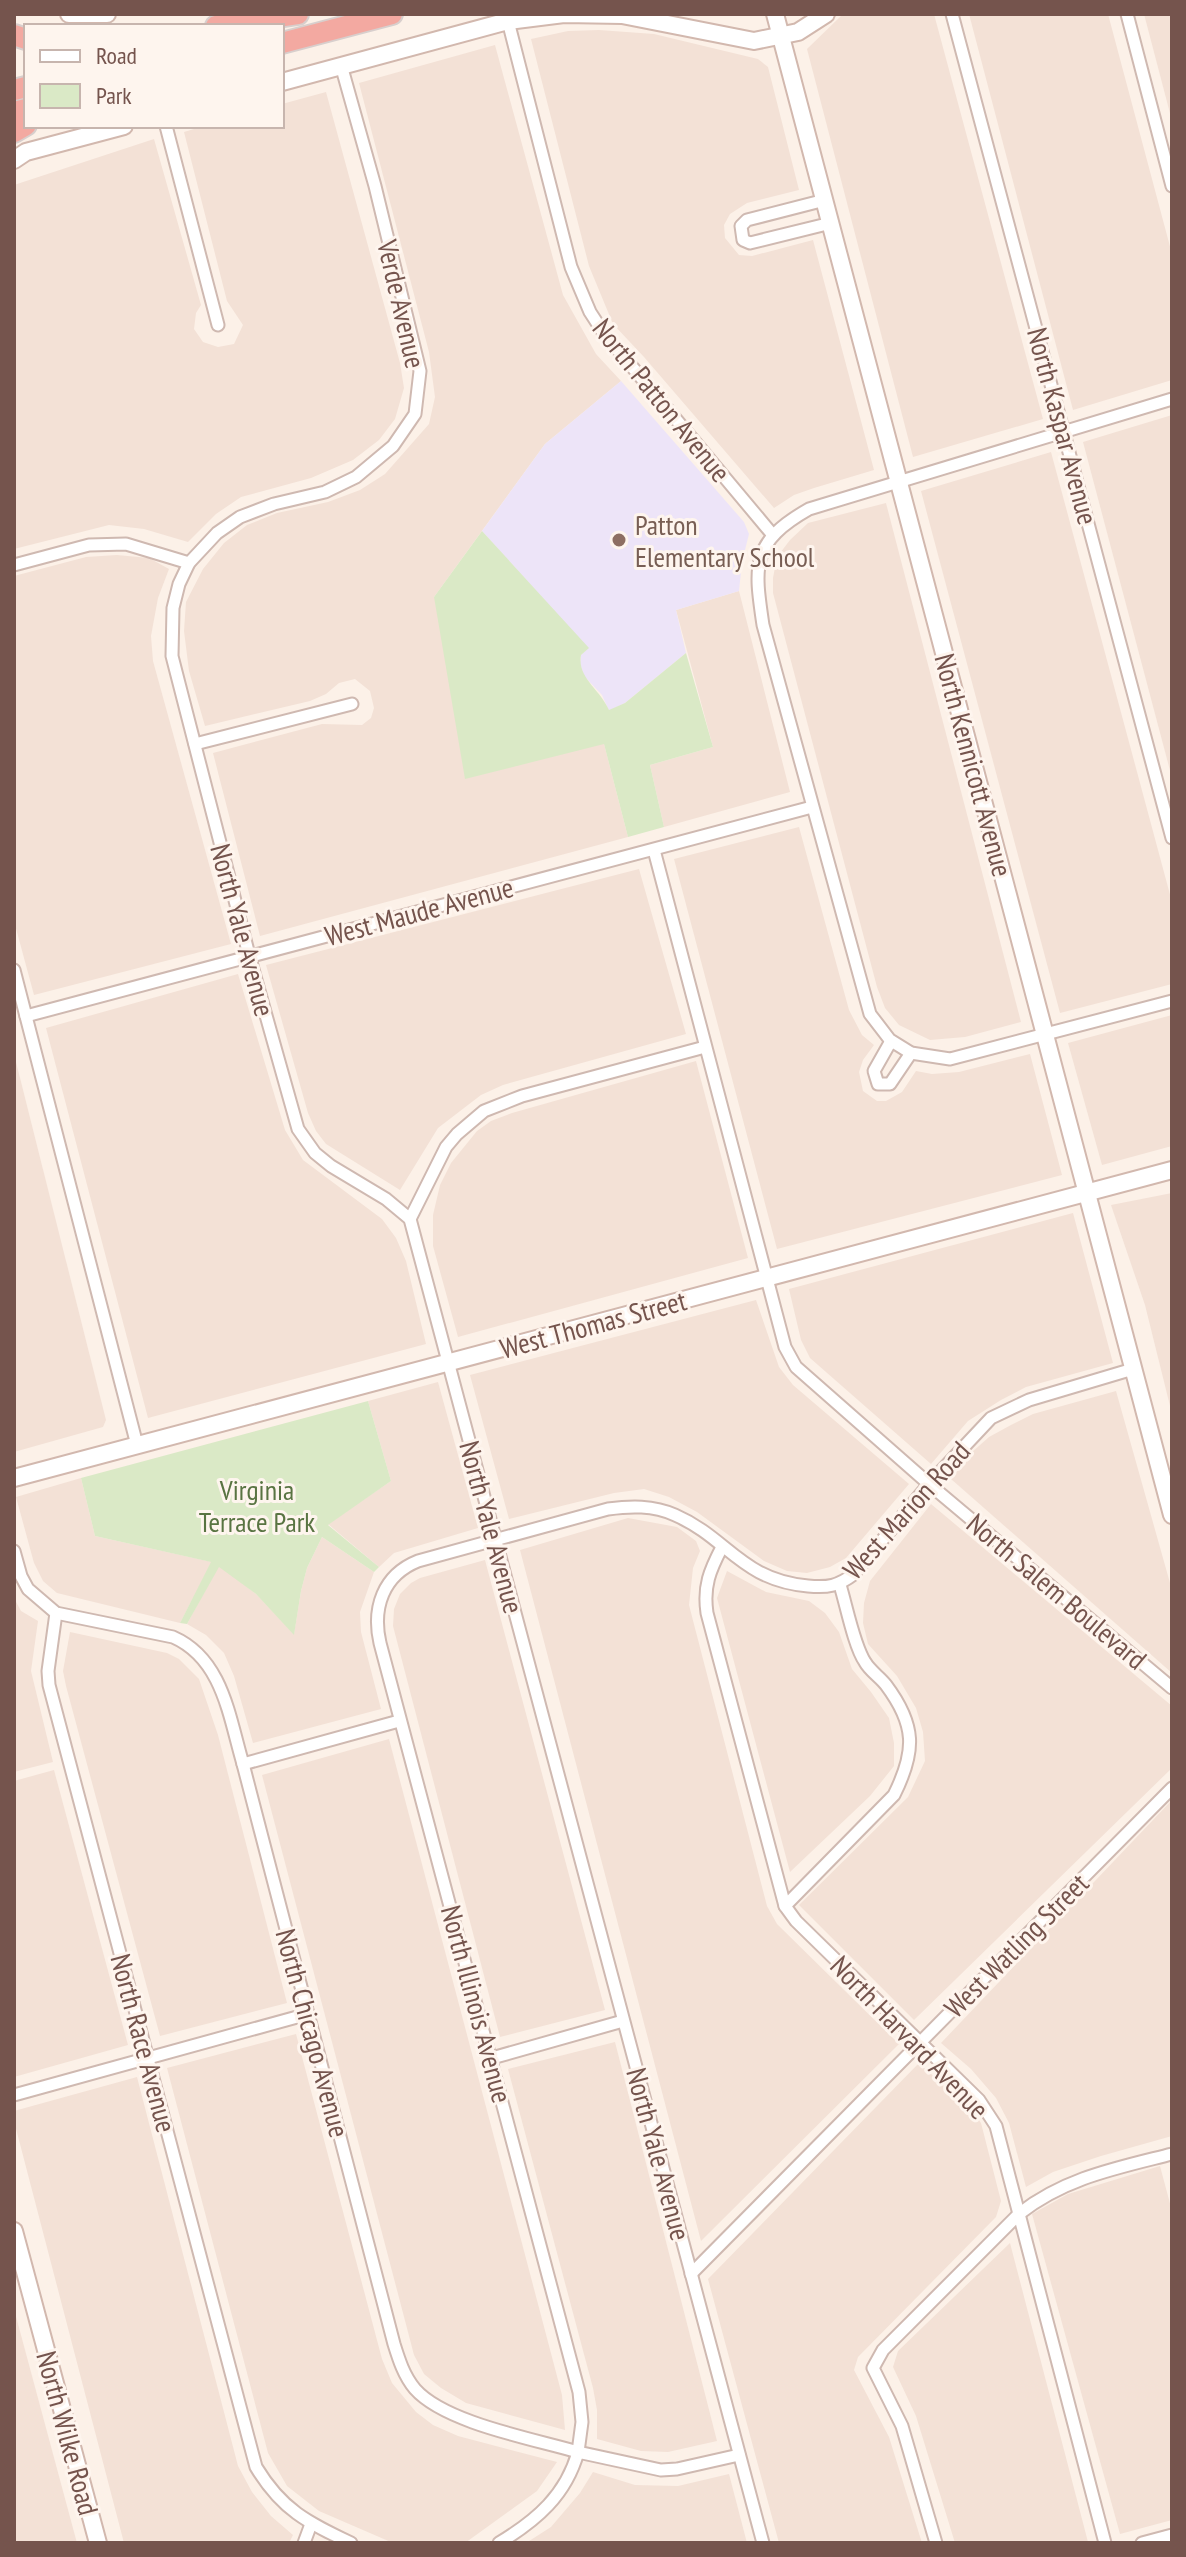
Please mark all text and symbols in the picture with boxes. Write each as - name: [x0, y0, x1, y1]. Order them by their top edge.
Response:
- legend: [24, 24, 284, 128]
- text: Road: [96, 40, 137, 71]
- text: Park: [96, 80, 132, 111]
- street label: Verde Avenue: [369, 235, 435, 372]
- street label: North Patton Avenue: [585, 311, 739, 489]
- street label: North Kaspar Avenue: [1019, 323, 1107, 529]
- place label: Patton Elementary School: [635, 506, 815, 575]
- marker: Patton Elementary School: [610, 531, 628, 549]
- street label: North Kennicott Avenue: [926, 649, 1022, 881]
- street label: North Yale Avenue: [202, 840, 284, 1020]
- street label: West Maude Avenue: [321, 868, 517, 954]
- street label: West Thomas Street: [496, 1281, 691, 1367]
- street label: West Marion Road: [834, 1433, 978, 1587]
- street label: North Yale Avenue: [451, 1437, 533, 1617]
- park label: Virginia Terrace Park: [199, 1471, 315, 1540]
- street label: North Salem Boulevard: [959, 1505, 1155, 1677]
- street label: West Watling Street: [936, 1865, 1096, 2025]
- street label: North Illinois Avenue: [433, 1901, 521, 2107]
- street label: North Chicago Avenue: [267, 1925, 359, 2141]
- street label: North Harvard Avenue: [823, 1947, 997, 2127]
- street label: North Race Avenue: [102, 1950, 186, 2136]
- street label: North Yale Avenue: [618, 2064, 700, 2244]
- street label: North Wilke Road: [28, 2347, 108, 2519]

